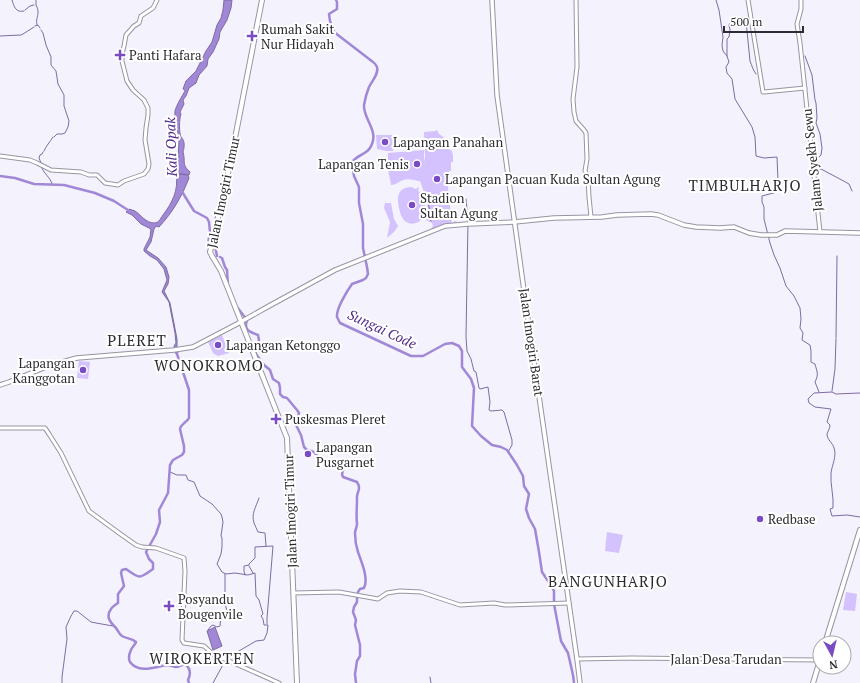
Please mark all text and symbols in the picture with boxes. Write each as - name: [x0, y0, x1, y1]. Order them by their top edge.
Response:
- scale bar: [724, 8, 803, 34]
- text: 500 m: [730, 14, 763, 29]
- place label: Rumah Sakit Nur Hidayah: [261, 20, 334, 53]
- marker: Rumah Sakit Nur Hidayah: [246, 30, 258, 42]
- place label: Panti Hafara: [129, 46, 202, 64]
- marker: Panti Hafara: [114, 49, 126, 61]
- street label: Jalam Syekh Sewu: [798, 107, 826, 212]
- water label: Kali Opak: [160, 117, 181, 178]
- place label: Lapangan Panahan: [393, 133, 503, 151]
- street label: Jalan Imogiri Timur: [202, 134, 244, 250]
- marker: Lapangan Panahan: [380, 137, 390, 147]
- place label: Lapangan Tenis: [318, 155, 409, 173]
- marker: Lapangan Tenis: [412, 159, 422, 169]
- place label: Lapangan Pacuan Kuda Sultan Agung: [445, 170, 660, 188]
- marker: Lapangan Pacuan Kuda Sultan Agung: [432, 174, 442, 184]
- district label: TIMBULHARJO: [688, 175, 802, 195]
- place label: Stadion Sultan Agung: [420, 189, 498, 222]
- marker: Stadion Sultan Agung: [407, 200, 417, 210]
- street label: Jalan Imogiri Barat: [515, 287, 549, 397]
- water label: Sungai Code: [345, 304, 420, 353]
- district label: PLERET: [107, 330, 167, 350]
- place label: Lapangan Ketonggo: [226, 336, 341, 354]
- marker: Lapangan Ketonggo: [213, 340, 223, 350]
- place label: Lapangan Kanggotan: [12, 354, 75, 387]
- district label: WONOKROMO: [154, 355, 264, 375]
- marker: Lapangan Kanggotan: [78, 365, 88, 375]
- place label: Puskesmas Pleret: [285, 410, 386, 428]
- marker: Puskesmas Pleret: [270, 413, 282, 425]
- place label: Lapangan Pusgarnet: [316, 438, 374, 471]
- marker: Lapangan Pusgarnet: [303, 449, 313, 459]
- street label: Jalan Imogiri Timur: [279, 454, 301, 568]
- place label: Redbase: [768, 510, 816, 528]
- marker: Redbase: [755, 514, 765, 524]
- district label: BANGUNHARJO: [548, 571, 668, 591]
- place label: Posyandu Bougenvile: [178, 590, 243, 623]
- marker: Posyandu Bougenvile: [163, 600, 175, 612]
- north arrow: [812, 635, 852, 675]
- district label: WIROKERTEN: [149, 648, 255, 668]
- street label: Jalan Desa Tarudan: [670, 650, 782, 668]
- text: N: [828, 657, 838, 673]

